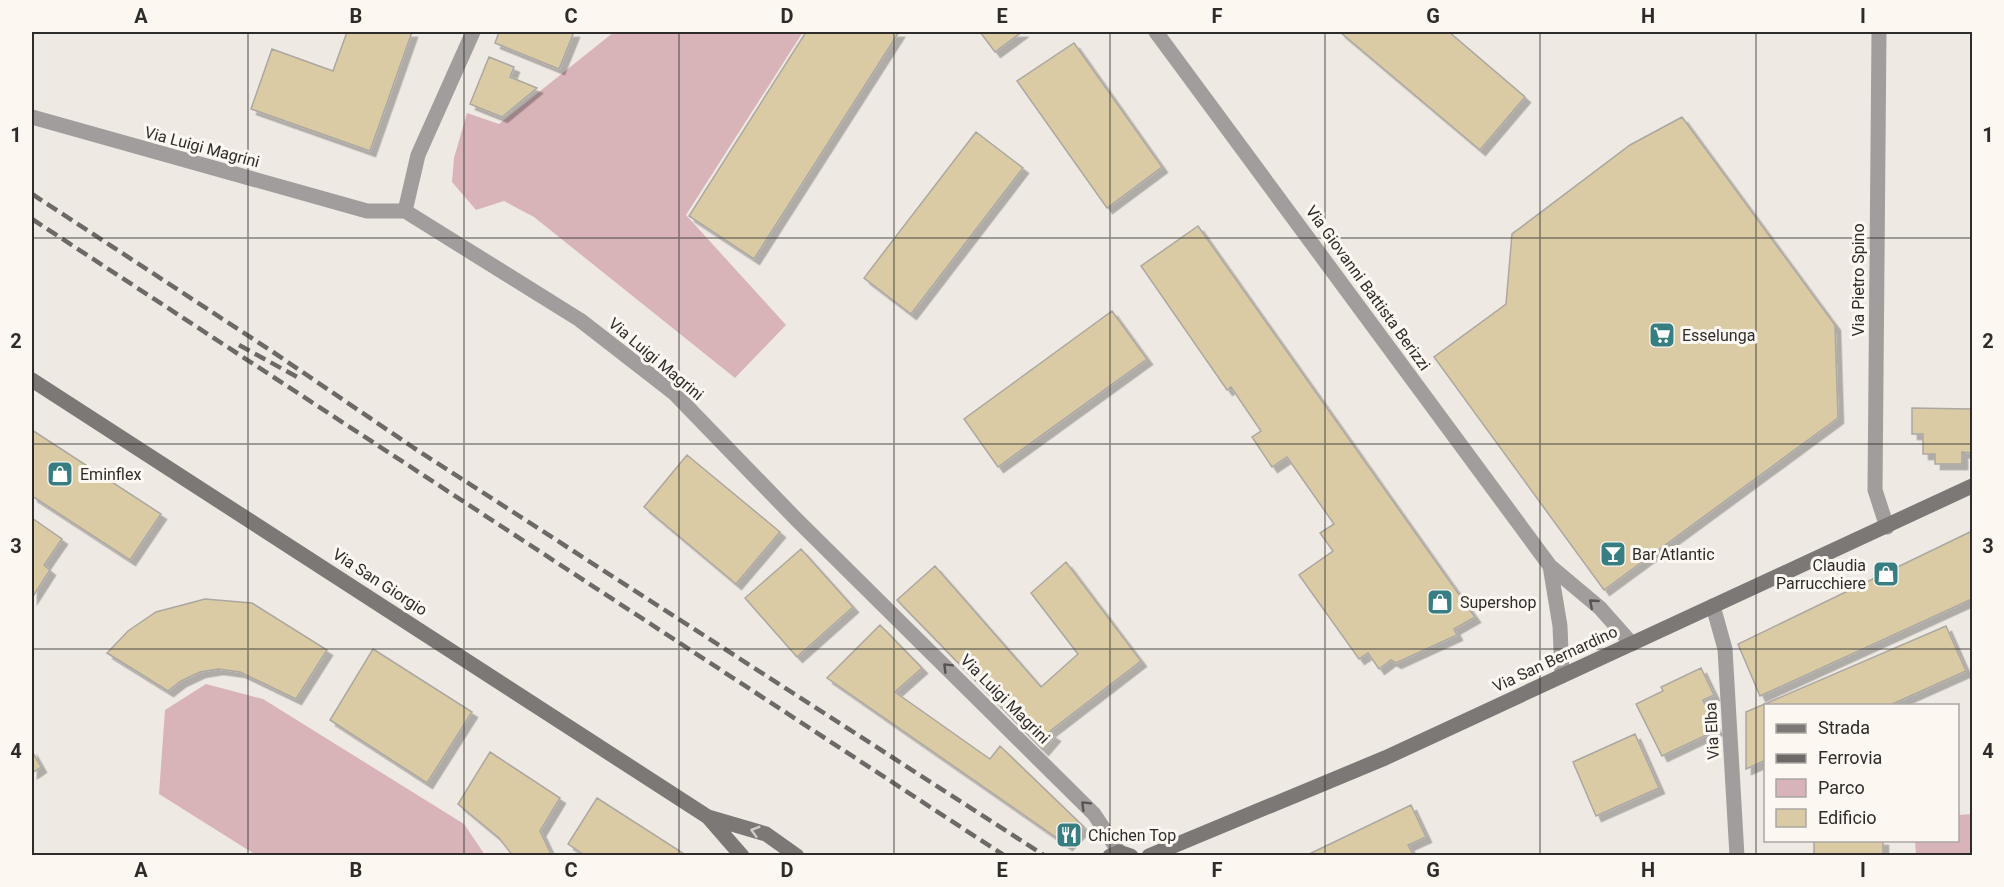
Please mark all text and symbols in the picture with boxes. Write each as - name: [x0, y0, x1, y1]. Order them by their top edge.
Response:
- text: A: [134, 4, 148, 28]
- text: B: [350, 4, 362, 28]
- text: C: [564, 4, 578, 28]
- text: D: [781, 4, 794, 28]
- text: E: [996, 4, 1008, 28]
- text: F: [1212, 4, 1223, 28]
- text: G: [1426, 4, 1440, 28]
- text: H: [1641, 4, 1655, 28]
- text: I: [1860, 4, 1866, 28]
- text: 1: [10, 123, 22, 147]
- street label: Via Luigi Magrini: [142, 123, 262, 171]
- text: 1: [1982, 123, 1994, 147]
- street label: Via Giovanni Battista Berizzi: [1302, 202, 1434, 374]
- street label: Via Pietro Spino: [1849, 223, 1868, 337]
- street label: Via Luigi Magrini: [605, 314, 707, 404]
- supermarket icon: Esselunga: [1647, 320, 1677, 350]
- place label: Esselunga: [1682, 326, 1755, 345]
- text: 2: [10, 329, 22, 353]
- text: 2: [1982, 329, 1994, 353]
- shop icon: Eminflex: [45, 459, 75, 489]
- place label: Eminflex: [80, 465, 141, 484]
- text: 3: [10, 534, 22, 558]
- text: 3: [1982, 534, 1994, 558]
- bar icon: Bar Atlantic: [1598, 539, 1628, 569]
- street label: Via San Giorgio: [329, 544, 431, 620]
- place label: Bar Atlantic: [1632, 545, 1715, 564]
- place label: Claudia Parrucchiere: [1776, 556, 1866, 593]
- shop icon: Claudia Parrucchiere: [1871, 559, 1901, 589]
- shop icon: Supershop: [1425, 587, 1455, 617]
- place label: Supershop: [1460, 593, 1536, 612]
- one-way arrow: [1589, 599, 1600, 610]
- street label: Via San Bernardino: [1490, 622, 1620, 696]
- street label: Via Luigi Magrini: [956, 650, 1054, 748]
- one-way arrow: [944, 664, 955, 675]
- street label: Via Elba: [1701, 702, 1723, 760]
- legend: [1764, 704, 1959, 842]
- text: Strada: [1818, 717, 1870, 738]
- text: 4: [10, 739, 22, 763]
- text: 4: [1982, 739, 1994, 763]
- text: Ferrovia: [1818, 747, 1882, 768]
- text: Parco: [1818, 777, 1865, 798]
- one-way arrow: [1082, 801, 1093, 812]
- text: Edificio: [1818, 807, 1877, 828]
- restaurant icon: Chichen Top: [1054, 820, 1084, 850]
- one-way arrow: [750, 826, 761, 838]
- place label: Chichen Top: [1088, 826, 1176, 845]
- text: A: [134, 858, 148, 882]
- text: B: [350, 858, 362, 882]
- text: C: [564, 858, 578, 882]
- text: D: [781, 858, 794, 882]
- text: E: [996, 858, 1008, 882]
- text: F: [1212, 858, 1223, 882]
- text: G: [1426, 858, 1440, 882]
- text: H: [1641, 858, 1655, 882]
- text: I: [1860, 858, 1866, 882]

